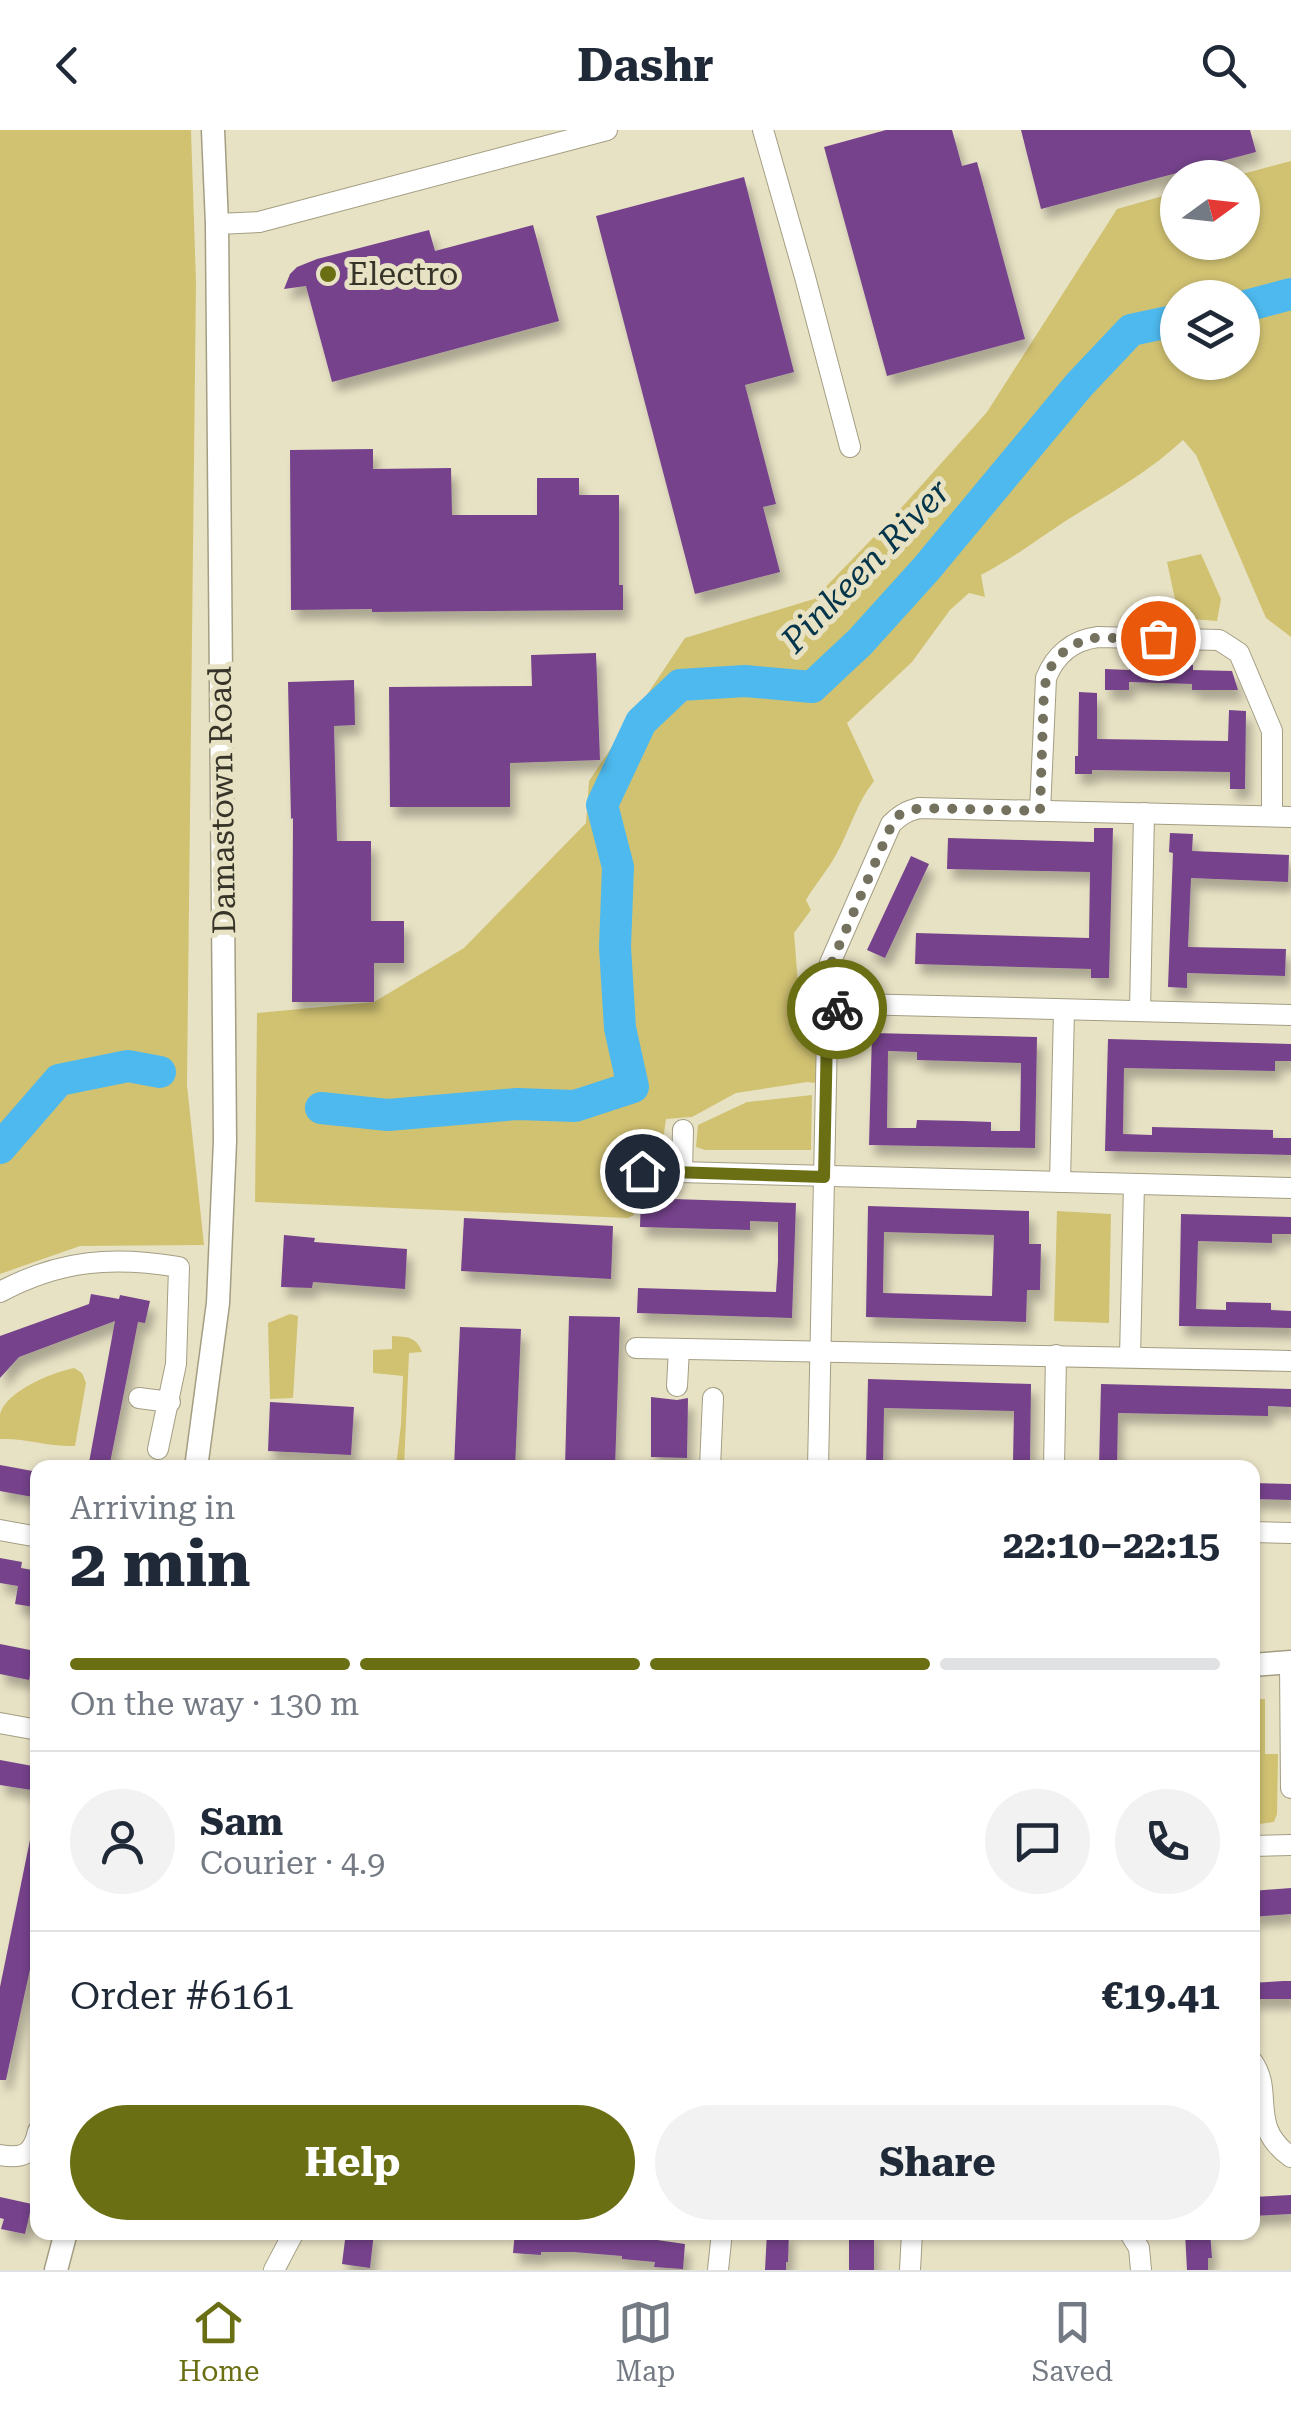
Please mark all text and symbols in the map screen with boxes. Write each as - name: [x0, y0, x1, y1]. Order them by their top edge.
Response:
- icon: back: [40, 38, 95, 93]
- icon: search: [1196, 38, 1251, 93]
- text: Dashr: [577, 39, 714, 92]
- north arrow: [1160, 160, 1260, 260]
- map controls: [1160, 160, 1260, 380]
- place label: Electro: [348, 255, 458, 293]
- marker: Electro: [317, 263, 339, 285]
- button: layers: [1160, 280, 1260, 380]
- water label: Pinkeen River: [772, 471, 959, 662]
- pin: [1116, 596, 1201, 681]
- icon: bag: [1131, 611, 1186, 666]
- street label: Damastown Road: [201, 666, 243, 934]
- courier: [787, 959, 887, 1059]
- icon: bike: [810, 982, 865, 1037]
- pin: [600, 1129, 685, 1214]
- icon: home: [615, 1144, 670, 1199]
- text: Arriving in: [70, 1489, 235, 1527]
- text: 22:10–22:15: [1003, 1523, 1220, 1567]
- text: 2 min: [70, 1526, 251, 1602]
- text: On the way · 130 m: [70, 1685, 359, 1723]
- button: person: [70, 1789, 175, 1894]
- button: chat: [985, 1789, 1090, 1894]
- button: phone: [1115, 1789, 1220, 1894]
- text: Sam: [200, 1800, 283, 1844]
- text: Courier · 4.9: [200, 1844, 385, 1882]
- text: Order #6161: [70, 1974, 295, 2018]
- text: €19.41: [1102, 1974, 1220, 2018]
- button: Help: [70, 2105, 635, 2220]
- button: Share: [655, 2105, 1220, 2220]
- tab: Home: [178, 2295, 259, 2388]
- tab: Map: [616, 2295, 675, 2388]
- tab: Saved: [1032, 2295, 1113, 2388]

